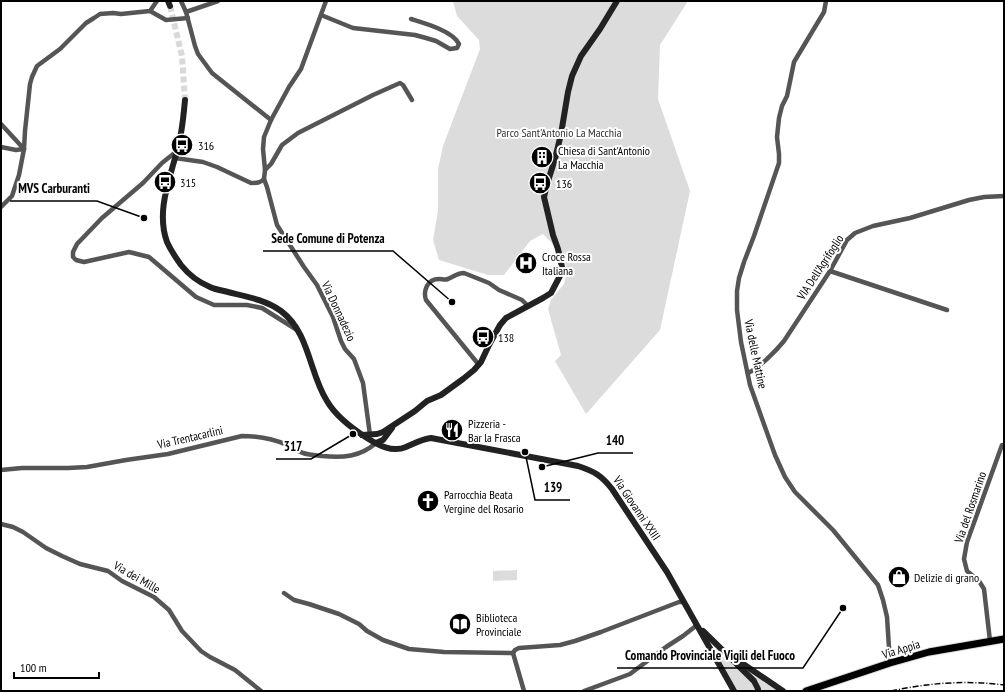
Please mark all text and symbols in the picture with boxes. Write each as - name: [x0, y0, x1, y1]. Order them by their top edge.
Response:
- park label: Parco Sant'Antonio La Macchia: [496, 125, 622, 140]
- bus stop icon: 316: [169, 132, 195, 158]
- place label: 316: [198, 138, 214, 153]
- place label: Chiesa di Sant'Antonio La Macchia: [558, 143, 650, 172]
- building icon: Chiesa di Sant'Antonio La Macchia: [529, 144, 555, 170]
- bus stop icon: 315: [152, 169, 178, 195]
- bus stop icon: 136: [527, 170, 553, 196]
- place label: 315: [180, 175, 196, 190]
- callout: MVS Carburanti: [10, 176, 97, 201]
- place label: 136: [556, 176, 572, 191]
- text: MVS Carburanti: [18, 180, 90, 197]
- callout: Sede Comune di Potenza: [263, 226, 393, 251]
- text: Sede Comune di Potenza: [271, 230, 385, 247]
- street label: VIA Dell'Agrifoglio: [793, 232, 847, 303]
- place label: Croce Rossa Italiana: [542, 249, 591, 278]
- hospital icon: Croce Rossa Italiana: [513, 250, 539, 276]
- street label: Via Donnadezio: [318, 278, 359, 343]
- street label: Via delle Mattine: [741, 317, 771, 390]
- bus stop icon: 138: [470, 324, 496, 350]
- place label: 138: [498, 330, 514, 345]
- place label: Pizzeria - Bar la Frasca: [468, 416, 521, 445]
- restaurant icon: Pizzeria - Bar la Frasca: [439, 417, 465, 443]
- street label: Via Trentacarlini: [155, 422, 224, 452]
- callout: 140: [598, 428, 633, 453]
- text: 140: [606, 432, 624, 449]
- callout: 317: [276, 434, 311, 459]
- text: 317: [284, 438, 302, 455]
- street label: Via del Rosmarino: [950, 469, 989, 546]
- street label: Via Giovanni XXIII: [610, 472, 664, 543]
- callout: 139: [535, 475, 570, 500]
- text: 139: [544, 479, 562, 496]
- place label: Parrocchia Beata Vergine del Rosario: [443, 487, 524, 516]
- church icon: Parrocchia Beata Vergine del Rosario: [415, 488, 441, 514]
- street label: Via dei Mille: [110, 557, 163, 596]
- shop icon: Delizie di grano: [886, 564, 912, 590]
- place label: Delizie di grano: [914, 570, 979, 585]
- place label: Biblioteca Provinciale: [476, 610, 521, 639]
- library icon: Biblioteca Provinciale: [447, 611, 473, 637]
- street label: Via Appia: [879, 636, 922, 662]
- callout: Comando Provinciale Vigili del Fuoco: [617, 643, 803, 668]
- text: Comando Provinciale Vigili del Fuoco: [625, 647, 795, 664]
- scale bar: [14, 654, 99, 680]
- text: 100 m: [20, 660, 47, 675]

